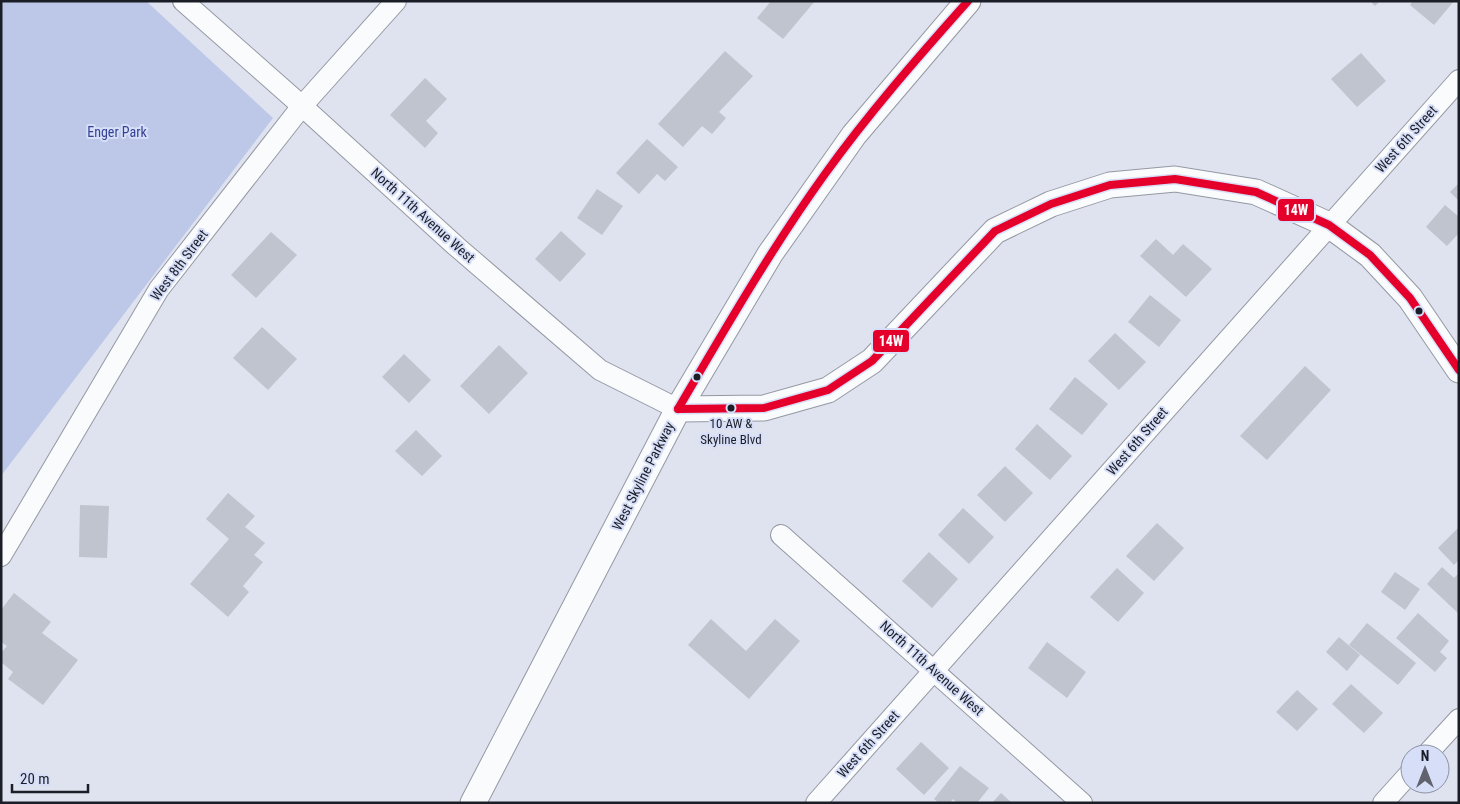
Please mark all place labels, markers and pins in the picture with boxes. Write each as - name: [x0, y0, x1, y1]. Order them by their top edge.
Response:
- unlabelled marker: [1414, 306, 1424, 316]
- unlabelled marker: [692, 372, 702, 382]
- marker: 10 AW & Skyline Blvd: [726, 403, 736, 413]
- place label: 10 AW & Skyline Blvd: [700, 416, 762, 447]

